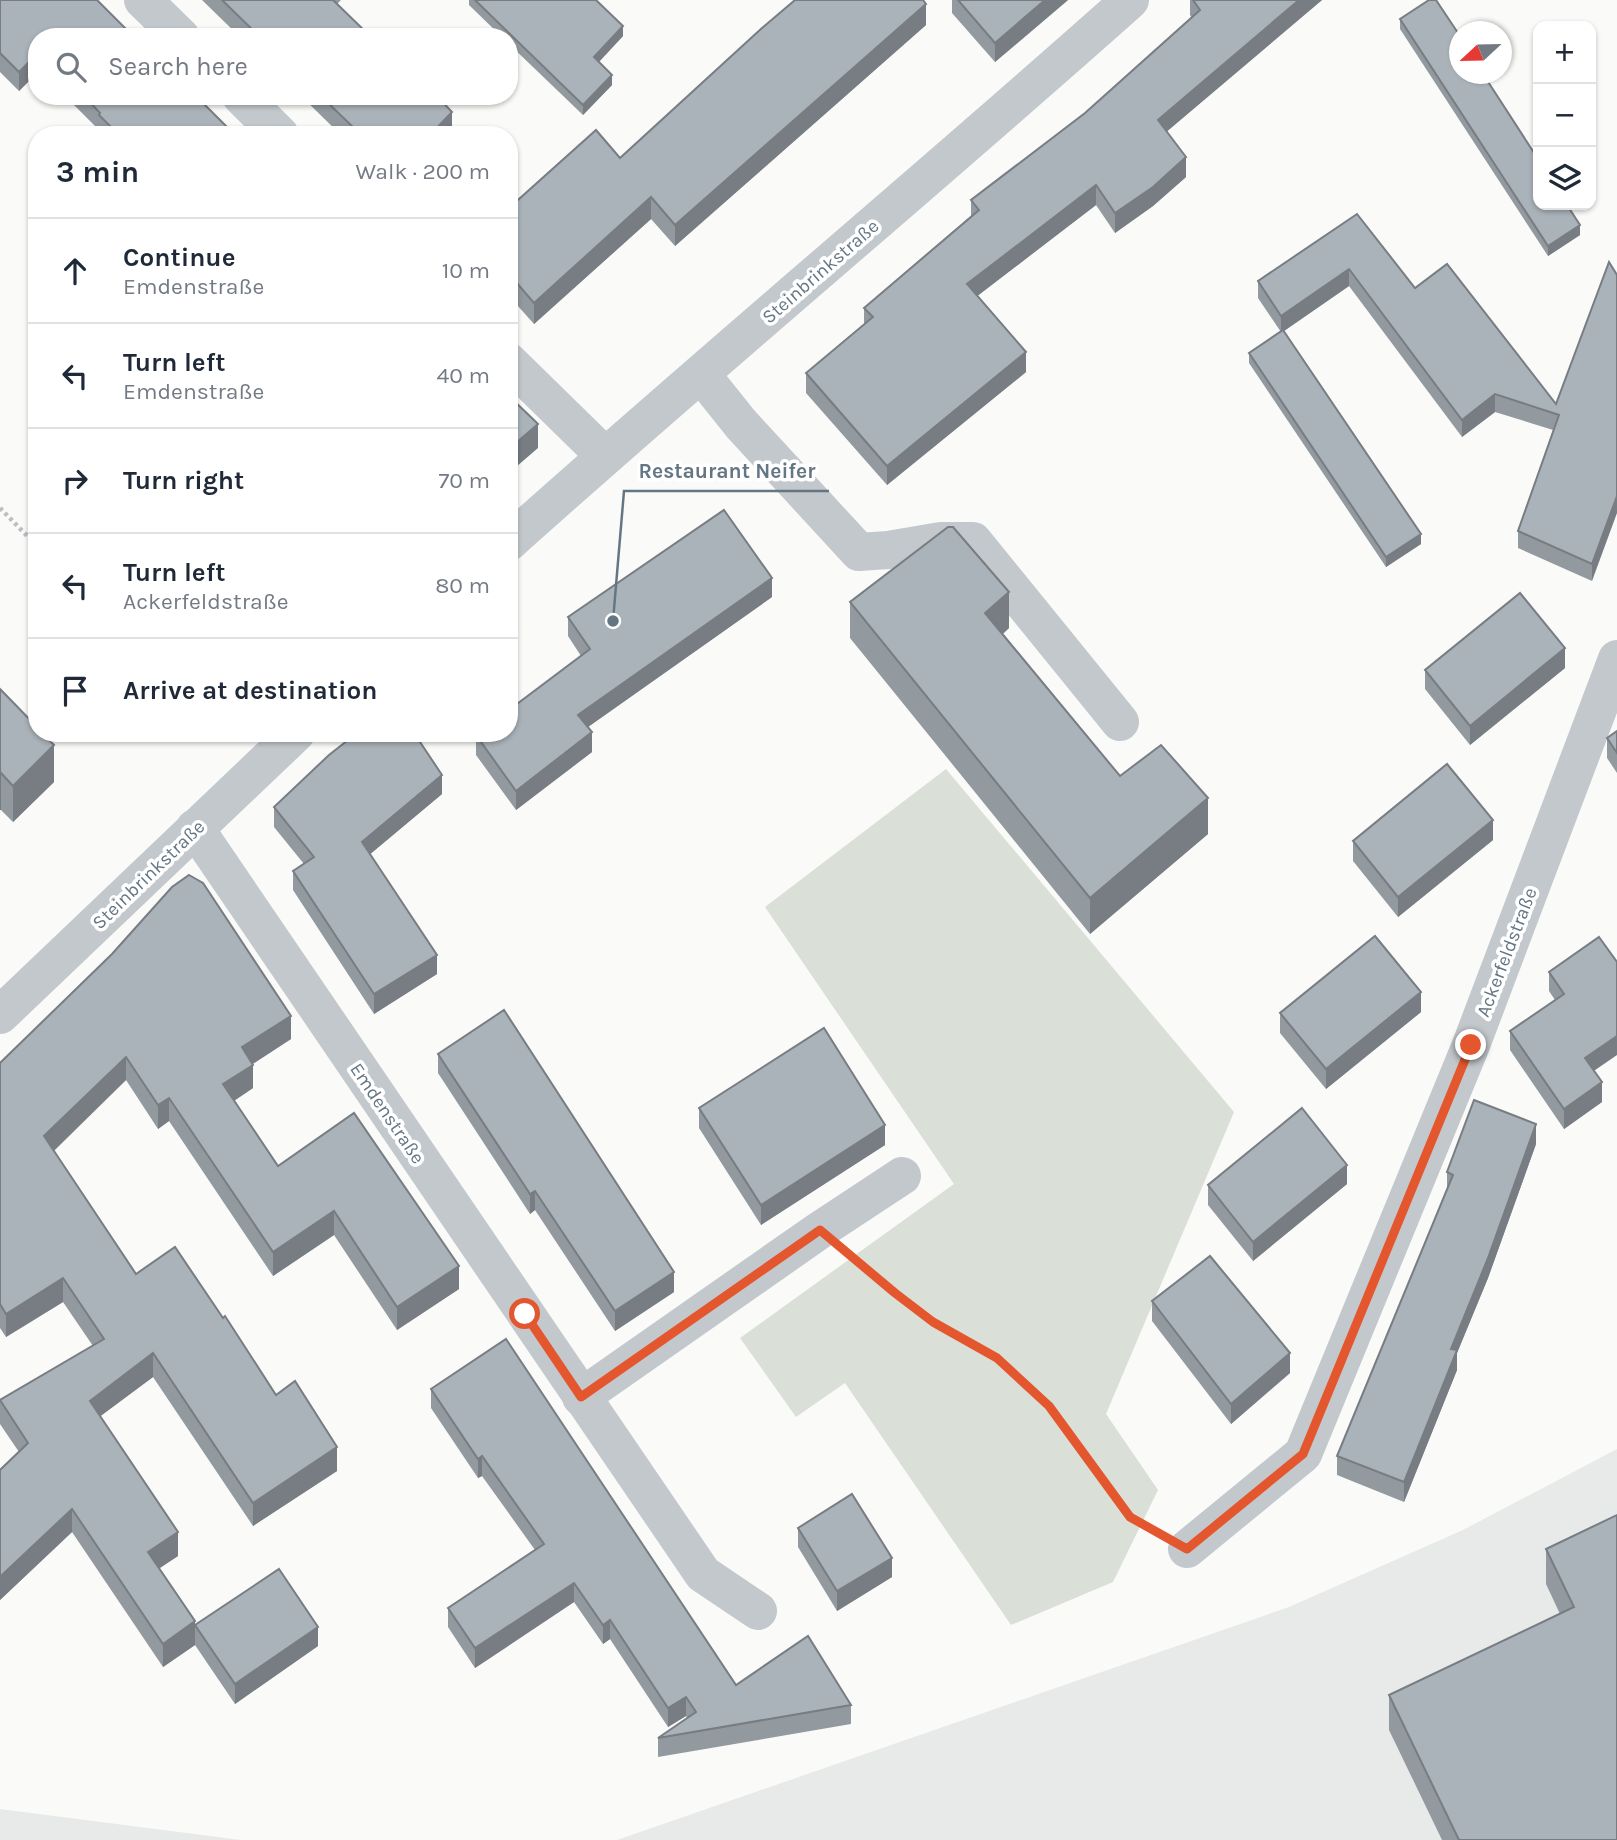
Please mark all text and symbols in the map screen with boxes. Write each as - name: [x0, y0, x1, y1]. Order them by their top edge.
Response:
- north arrow: [1449, 21, 1512, 84]
- map controls: [1533, 21, 1596, 210]
- button: +: [1533, 21, 1596, 84]
- search box: [28, 28, 518, 105]
- icon: search: [52, 48, 90, 86]
- text: Search here: [108, 51, 248, 82]
- button: −: [1533, 84, 1596, 147]
- button: layers: [1533, 147, 1596, 210]
- text: 3 min: [56, 154, 139, 190]
- text: Walk · 200 m: [355, 158, 490, 185]
- street label: Steinbrinkstraße: [758, 215, 883, 328]
- text: Continue: [123, 242, 235, 273]
- icon: ahead: [56, 252, 94, 290]
- text: 10 m: [442, 257, 490, 284]
- text: Emdenstraße: [123, 273, 264, 300]
- text: Turn left: [123, 347, 225, 378]
- icon: left: [56, 357, 94, 395]
- text: 40 m: [437, 362, 490, 389]
- text: Emdenstraße: [123, 378, 264, 405]
- callout: Restaurant Neifer: [624, 449, 829, 491]
- text: Restaurant Neifer: [639, 459, 816, 483]
- icon: right: [56, 462, 94, 500]
- text: Turn right: [123, 465, 244, 496]
- text: 70 m: [439, 467, 490, 494]
- text: Turn left: [123, 557, 225, 588]
- icon: left: [56, 567, 94, 605]
- text: 80 m: [435, 572, 490, 599]
- text: Ackerfeldstraße: [123, 588, 289, 615]
- icon: arrive: [56, 672, 94, 710]
- text: Arrive at destination: [123, 675, 377, 706]
- street label: Steinbrinkstraße: [88, 816, 209, 934]
- street label: Ackerfeldstraße: [1472, 885, 1542, 1020]
- route end: [1455, 1029, 1486, 1060]
- street label: Emdenstraße: [345, 1059, 429, 1168]
- route start: [509, 1298, 540, 1329]

